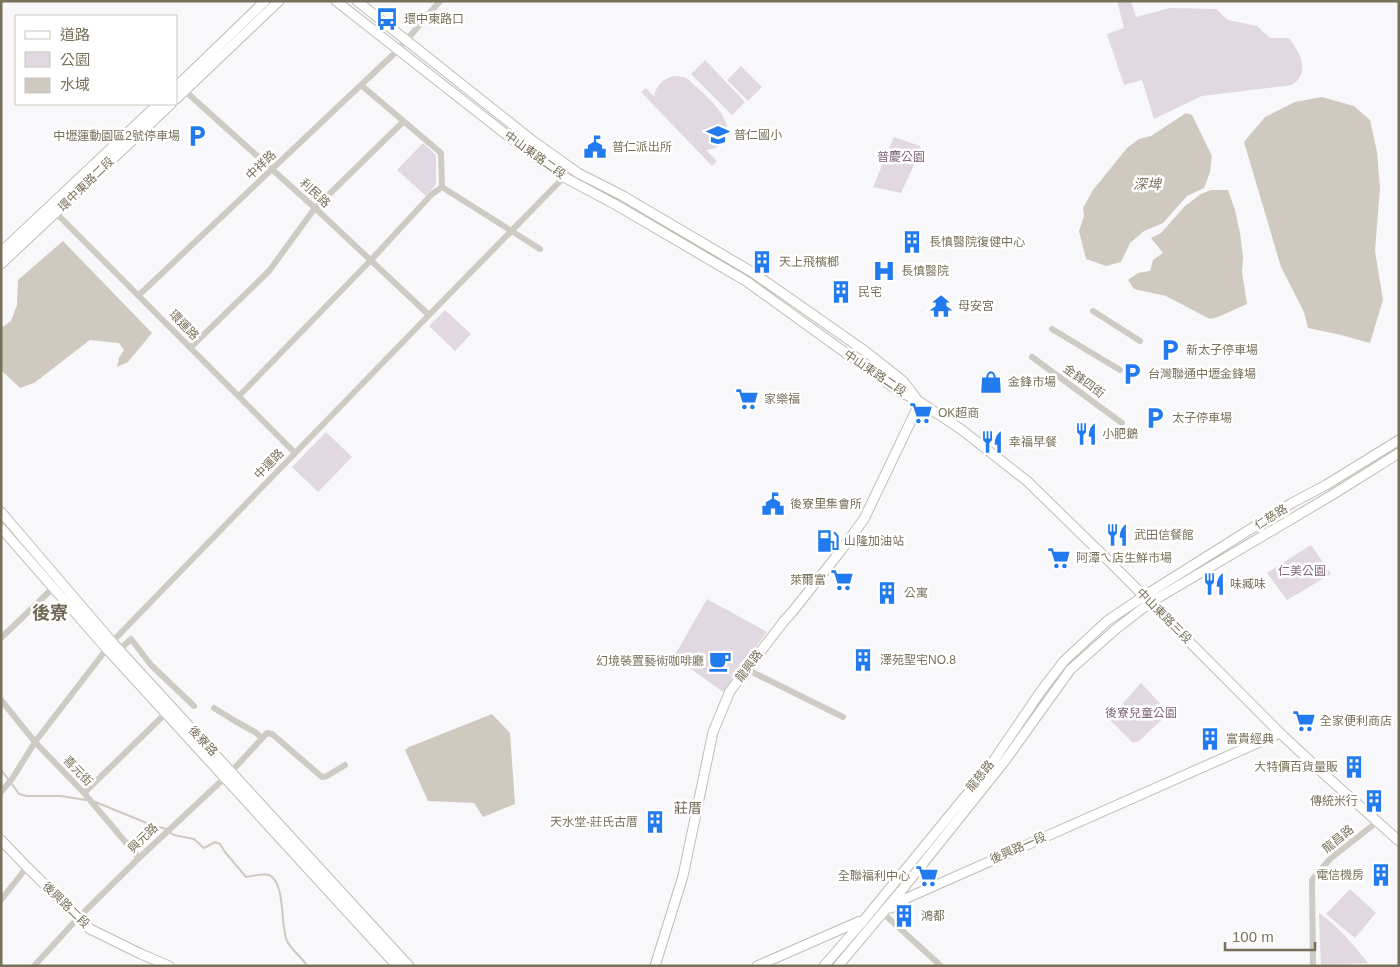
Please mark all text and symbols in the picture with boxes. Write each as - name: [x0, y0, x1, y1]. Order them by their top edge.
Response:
- bus stop icon: 環中東路口: [374, 6, 400, 32]
- place label: 環中東路口: [404, 12, 464, 26]
- legend: [15, 15, 178, 105]
- text: 道路: [60, 26, 90, 43]
- text: 公園: [60, 51, 90, 68]
- text: 水域: [60, 76, 90, 93]
- school or university icon: 普仁國小: [705, 122, 731, 148]
- parking icon: 中壢運動園區2號停車場: [184, 123, 210, 149]
- street label: 中山東路二段: [502, 128, 568, 182]
- place label: 普仁國小: [734, 128, 782, 142]
- place label: 中壢運動園區2號停車場: [53, 129, 180, 143]
- public building icon: 普仁派出所: [582, 134, 608, 160]
- place label: 普仁派出所: [612, 140, 672, 154]
- street label: 中祥路: [243, 148, 279, 182]
- park label: 普慶公園: [877, 150, 925, 164]
- street label: 環中東路二段: [55, 154, 117, 214]
- street label: 利民路: [297, 176, 333, 210]
- water label: 深埤: [1133, 176, 1163, 192]
- building icon: 長慎醫院復健中心: [899, 229, 925, 255]
- place label: 長慎醫院復健中心: [929, 235, 1025, 249]
- building icon: 天上飛檳榔: [749, 249, 775, 275]
- place label: 天上飛檳榔: [779, 255, 839, 269]
- hospital icon: 長慎醫院: [871, 258, 897, 284]
- place label: 長慎醫院: [901, 264, 949, 278]
- building icon: 民宅: [828, 279, 854, 305]
- place label: 民宅: [858, 285, 882, 299]
- temple icon: 母安宮: [928, 293, 954, 319]
- place label: 母安宮: [958, 299, 994, 313]
- street label: 環運路: [166, 307, 202, 343]
- parking icon: 新太子停車場: [1157, 337, 1183, 363]
- place label: 新太子停車場: [1186, 343, 1258, 357]
- street label: 中山東路二段: [841, 347, 909, 399]
- street label: 金鋒四街: [1060, 361, 1108, 401]
- parking icon: 台灣聯通中壢金鋒場: [1119, 361, 1145, 387]
- place label: 台灣聯通中壢金鋒場: [1148, 367, 1256, 381]
- shop icon: 金鋒市場: [978, 369, 1004, 395]
- place label: 金鋒市場: [1008, 375, 1056, 389]
- supermarket icon: 家樂福: [734, 386, 760, 412]
- place label: 家樂福: [764, 392, 800, 406]
- supermarket icon: OK超商: [908, 400, 934, 426]
- parking icon: 太子停車場: [1142, 405, 1168, 431]
- place label: OK超商: [938, 406, 979, 420]
- place label: 太子停車場: [1172, 411, 1232, 425]
- restaurant icon: 小肥鵝: [1073, 421, 1099, 447]
- place label: 小肥鵝: [1102, 427, 1138, 441]
- restaurant icon: 幸福早餐: [979, 429, 1005, 455]
- place label: 幸福早餐: [1009, 435, 1057, 449]
- street label: 中運路: [251, 446, 287, 482]
- public building icon: 後寮里集會所: [760, 491, 786, 517]
- place label: 後寮里集會所: [790, 497, 862, 511]
- street label: 仁慈路: [1252, 502, 1290, 532]
- restaurant icon: 武田信餐館: [1104, 522, 1130, 548]
- fuel station icon: 山隆加油站: [815, 528, 841, 554]
- place label: 武田信餐館: [1134, 528, 1194, 542]
- place label: 山隆加油站: [844, 534, 904, 548]
- supermarket icon: 阿潭ㄟ店生鮮市場: [1046, 545, 1072, 571]
- place label: 阿潭ㄟ店生鮮市場: [1076, 551, 1172, 565]
- park label: 仁美公園: [1278, 564, 1326, 578]
- supermarket icon: 萊爾富: [829, 567, 855, 593]
- restaurant icon: 味臧味: [1201, 571, 1227, 597]
- place label: 萊爾富: [790, 573, 826, 587]
- place label: 味臧味: [1230, 577, 1266, 591]
- building icon: 公寓: [874, 580, 900, 606]
- place label: 公寓: [904, 586, 928, 600]
- street label: 中山東路三段: [1134, 586, 1194, 646]
- district label: 後寮: [32, 603, 68, 623]
- street label: 龍興路: [733, 647, 765, 685]
- building icon: 澤苑聖宅NO.8: [850, 647, 876, 673]
- cafe icon: 幻境裝置藝術咖啡廳: [707, 648, 733, 674]
- place label: 澤苑聖宅NO.8: [880, 653, 956, 667]
- place label: 幻境裝置藝術咖啡廳: [596, 654, 704, 668]
- park label: 後寮兒童公園: [1105, 706, 1177, 720]
- supermarket icon: 全家便利商店: [1291, 708, 1317, 734]
- place label: 全家便利商店: [1320, 714, 1392, 728]
- street label: 後寮路: [186, 723, 220, 759]
- building icon: 富貴經典: [1197, 726, 1223, 752]
- place label: 富貴經典: [1226, 732, 1274, 746]
- street label: 喜元街: [60, 753, 96, 789]
- building icon: 大特價百貨量販: [1341, 754, 1367, 780]
- street label: 龍慈路: [963, 758, 997, 794]
- place label: 大特價百貨量販: [1254, 760, 1338, 774]
- building icon: 傳統米行: [1361, 788, 1387, 814]
- place label: 傳統米行: [1310, 794, 1358, 808]
- district label: 莊厝: [674, 800, 702, 816]
- building icon: 天水堂-莊氏古厝: [642, 809, 668, 835]
- place label: 天水堂-莊氏古厝: [550, 815, 638, 829]
- street label: 興元路: [125, 820, 161, 856]
- street label: 龍昌路: [1320, 822, 1356, 856]
- street label: 後興路一段: [988, 829, 1048, 867]
- building icon: 電信機房: [1368, 862, 1394, 888]
- supermarket icon: 全聯福利中心: [914, 863, 940, 889]
- place label: 電信機房: [1316, 868, 1364, 882]
- place label: 全聯福利中心: [838, 869, 910, 883]
- street label: 後興路二段: [40, 879, 92, 931]
- building icon: 鴻都: [891, 903, 917, 929]
- place label: 鴻都: [921, 909, 945, 923]
- scale bar: [1225, 920, 1315, 952]
- text: 100 m: [1232, 928, 1274, 945]

